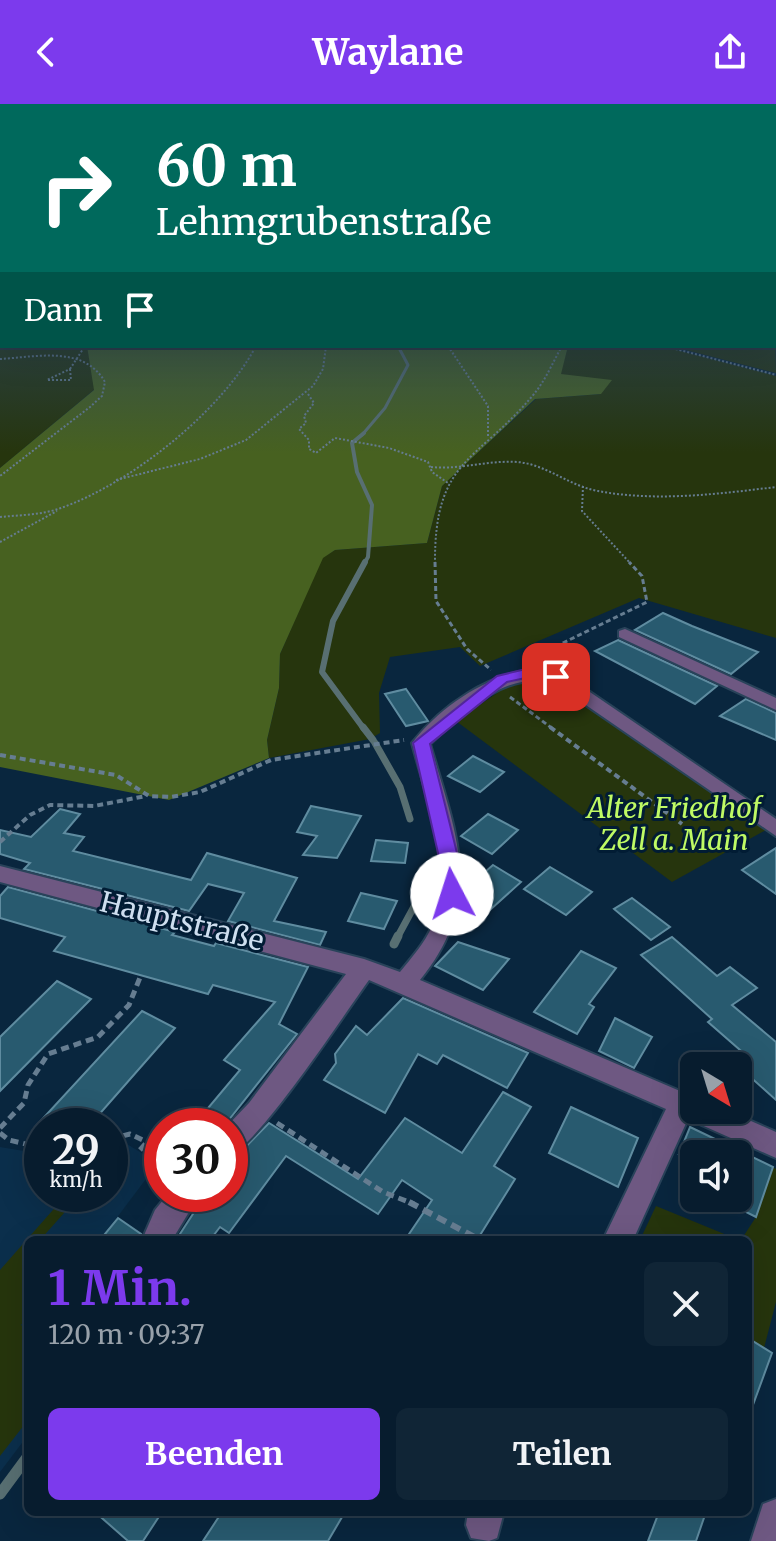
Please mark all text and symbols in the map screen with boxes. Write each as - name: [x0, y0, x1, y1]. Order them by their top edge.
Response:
- icon: back: [24, 30, 68, 74]
- text: Waylane: [313, 30, 463, 75]
- icon: share: [708, 30, 752, 74]
- text: 60 m: [156, 131, 297, 201]
- icon: right: [24, 136, 128, 240]
- text: Lehmgrubenstraße: [156, 200, 492, 245]
- icon: arrive: [118, 288, 162, 332]
- text: Dann: [24, 291, 102, 329]
- pin: [522, 643, 590, 711]
- icon: arrive: [534, 655, 578, 699]
- park label: Alter Friedhof Zell a. Main: [585, 790, 764, 858]
- position arrow: [410, 852, 494, 936]
- street label: Hauptstraße: [96, 883, 268, 959]
- north arrow: [680, 1052, 752, 1124]
- map controls: [680, 1052, 752, 1212]
- speed limit sign: 30: [144, 1108, 248, 1212]
- text: 29: [52, 1125, 100, 1175]
- button: sound: [680, 1140, 752, 1212]
- text: km/h: [50, 1167, 102, 1192]
- text: 1 Min.: [48, 1258, 192, 1318]
- button: close: [644, 1262, 728, 1346]
- text: 120 m · 09:37: [48, 1318, 205, 1351]
- button: Beenden: [48, 1408, 380, 1500]
- button: Teilen: [396, 1408, 728, 1500]

